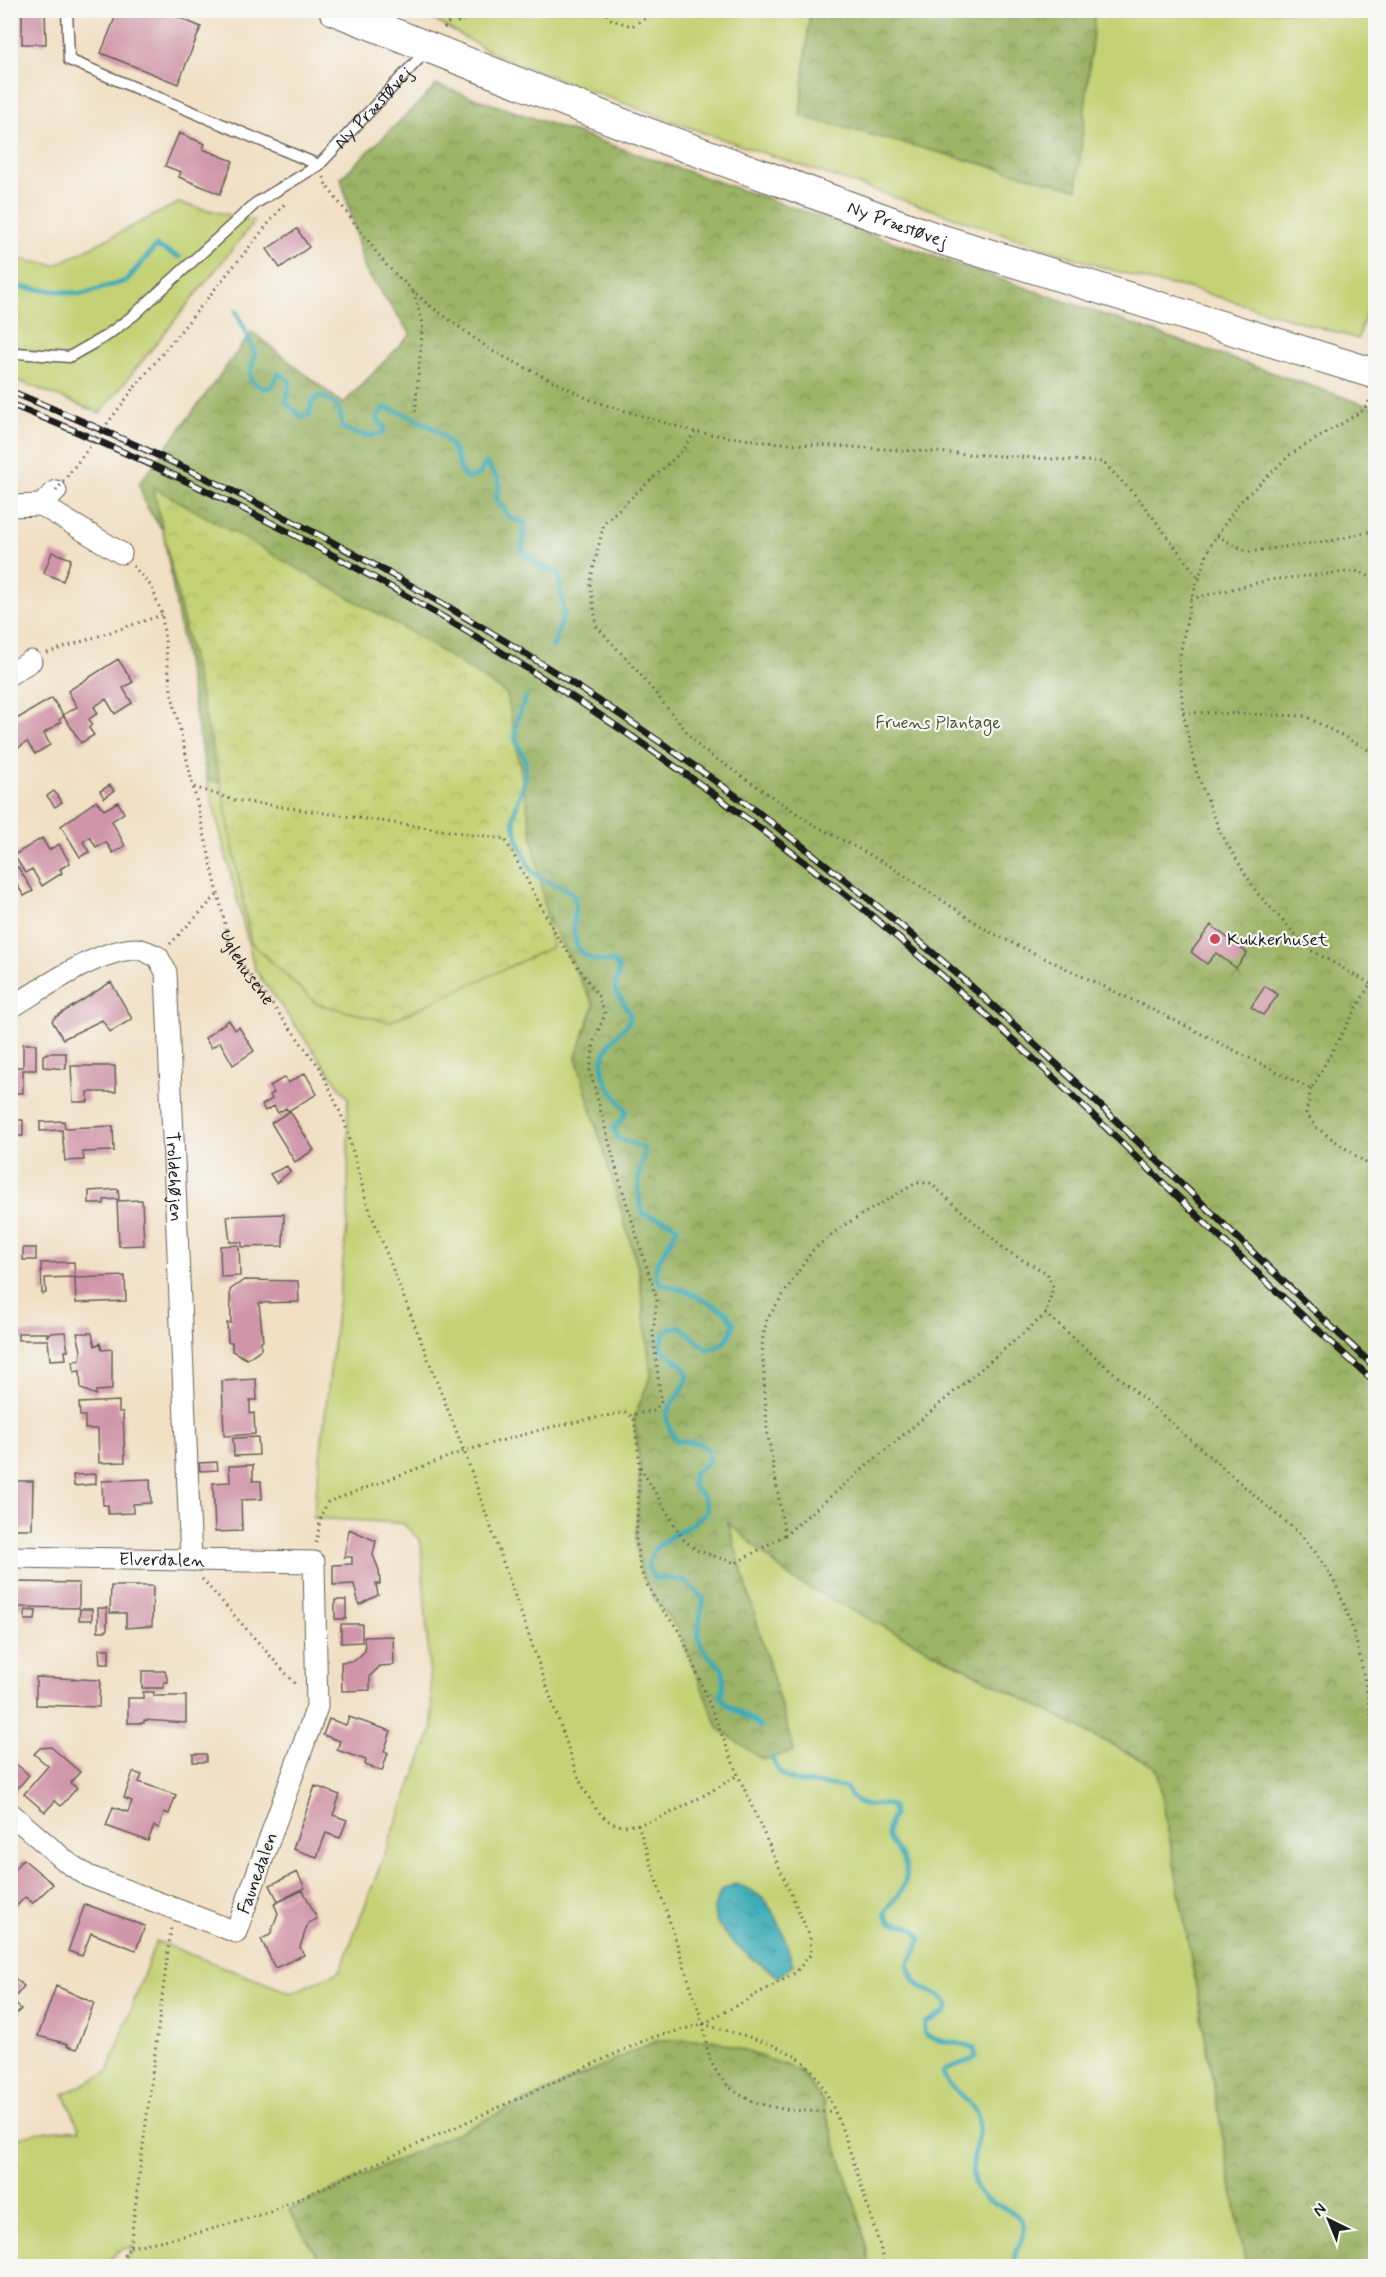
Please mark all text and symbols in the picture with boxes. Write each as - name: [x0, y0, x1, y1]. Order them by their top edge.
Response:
- street label: Ny Præstøvej: [329, 62, 419, 154]
- street label: Ny Præstøvej: [844, 196, 950, 254]
- park label: Fruens Plantage: [875, 711, 1001, 736]
- street label: Uglehusene: [214, 928, 280, 1011]
- place label: Kukkerhuset: [1227, 928, 1328, 952]
- marker: Kukkerhuset: [1208, 932, 1222, 946]
- street label: Troldehøjen: [160, 1131, 188, 1222]
- street label: Elverdalen: [119, 1548, 205, 1573]
- street label: Faunedalen: [232, 1829, 284, 1917]
- north arrow: [1299, 2190, 1359, 2250]
- text: N: [1309, 2199, 1331, 2221]

